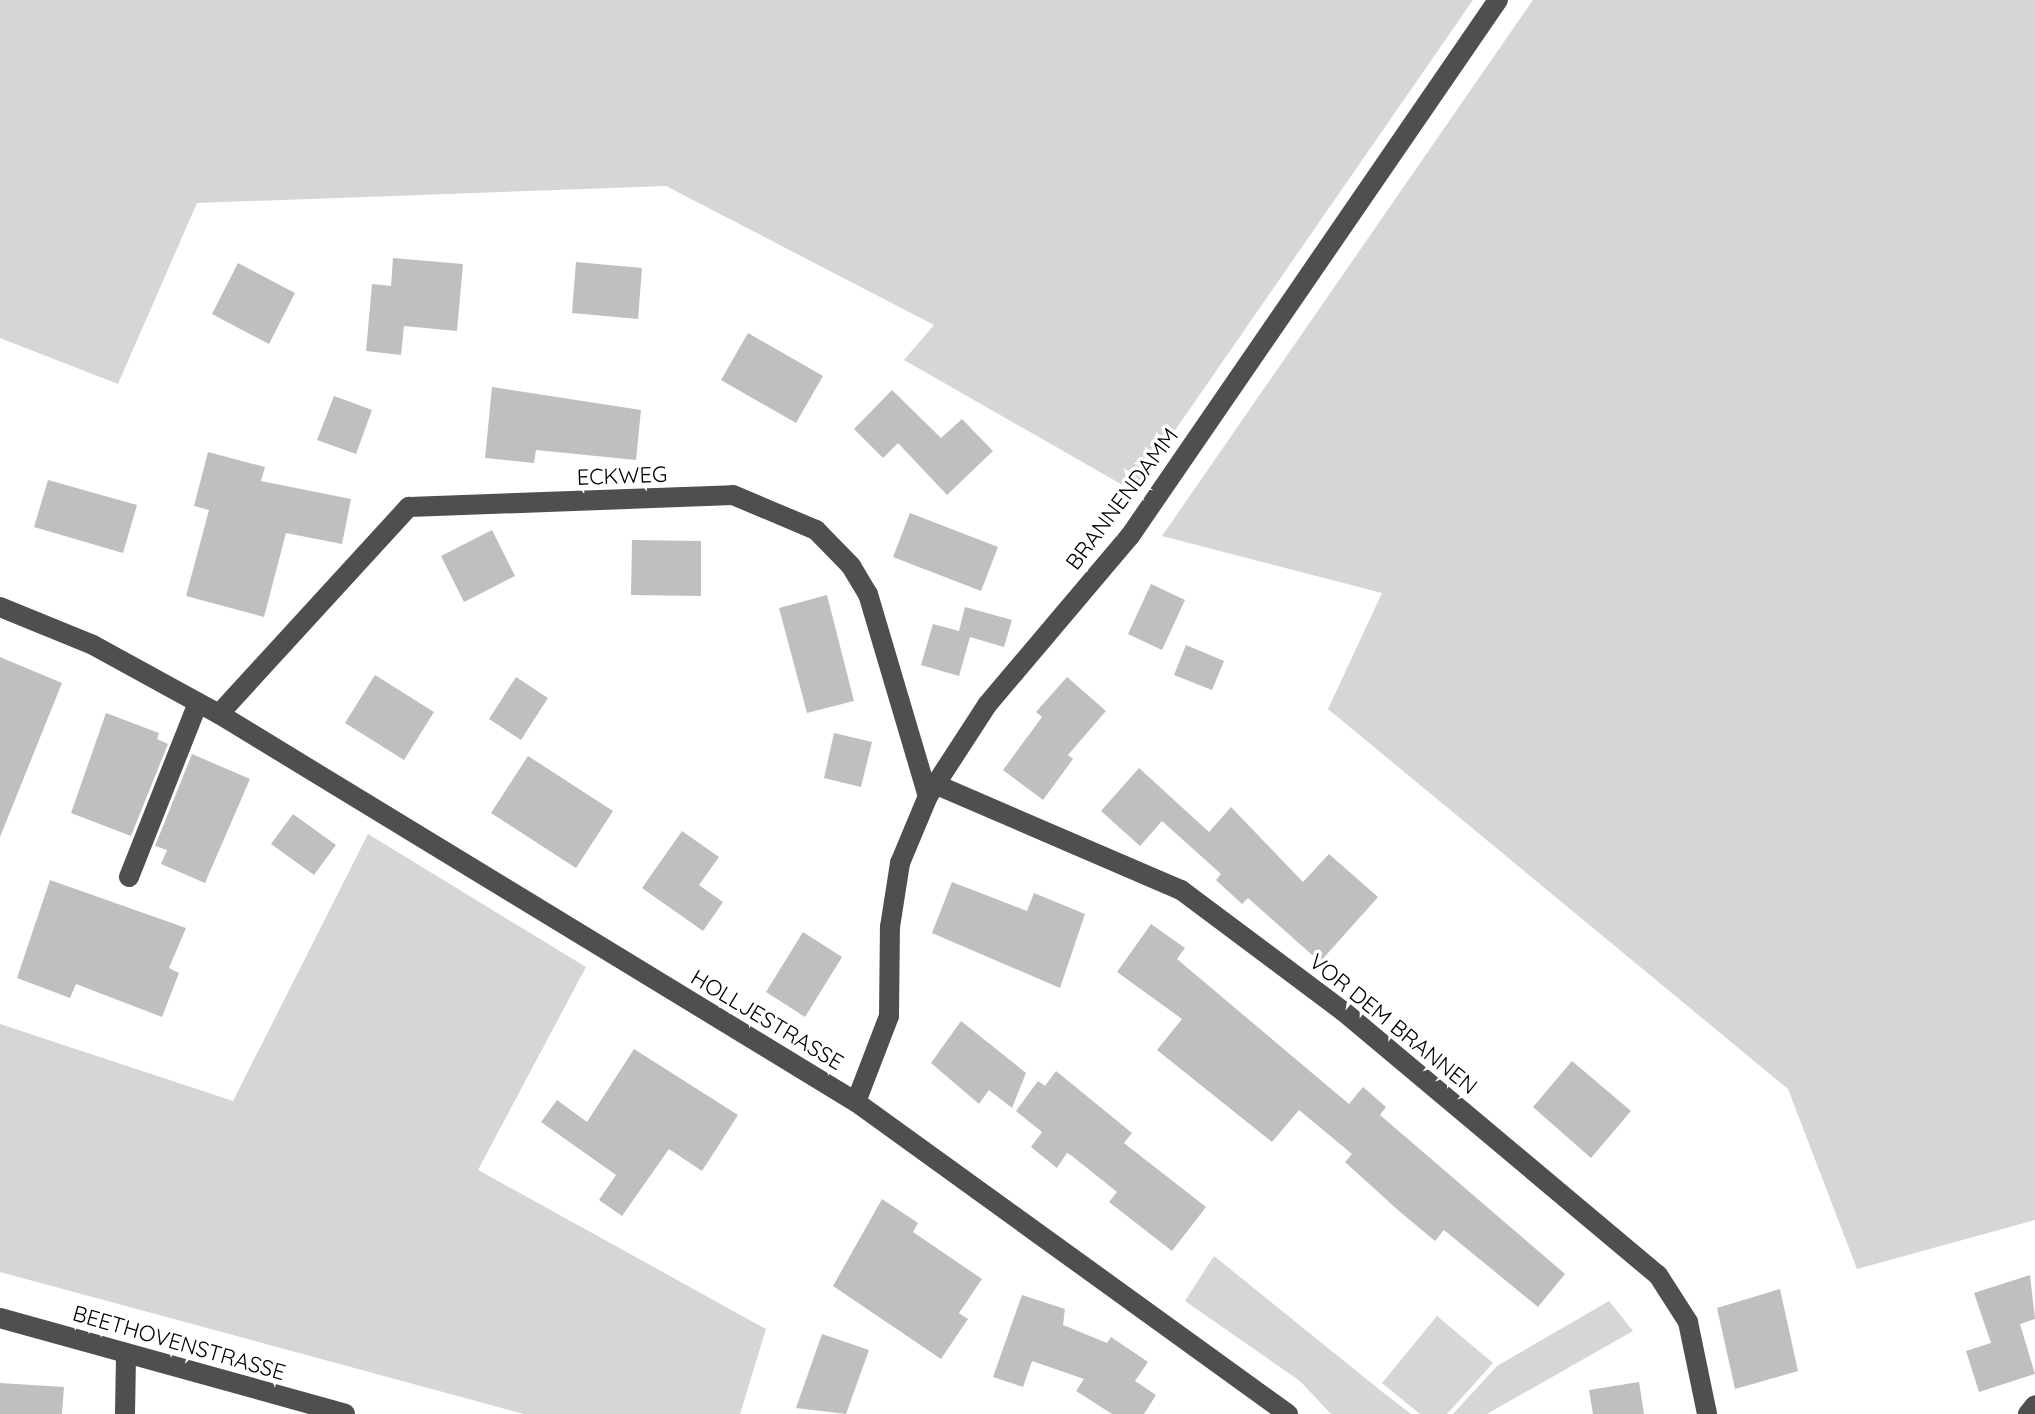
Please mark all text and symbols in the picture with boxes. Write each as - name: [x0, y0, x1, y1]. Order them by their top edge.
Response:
- street label: BRANNENDAMM: [1060, 423, 1184, 575]
- street label: ECKWEG: [576, 461, 668, 491]
- street label: VOR DEM BRANNEN: [1304, 948, 1482, 1100]
- street label: HOLLJESTRASSE: [686, 964, 848, 1076]
- street label: BEETHOVENSTRASSE: [70, 1300, 288, 1386]

